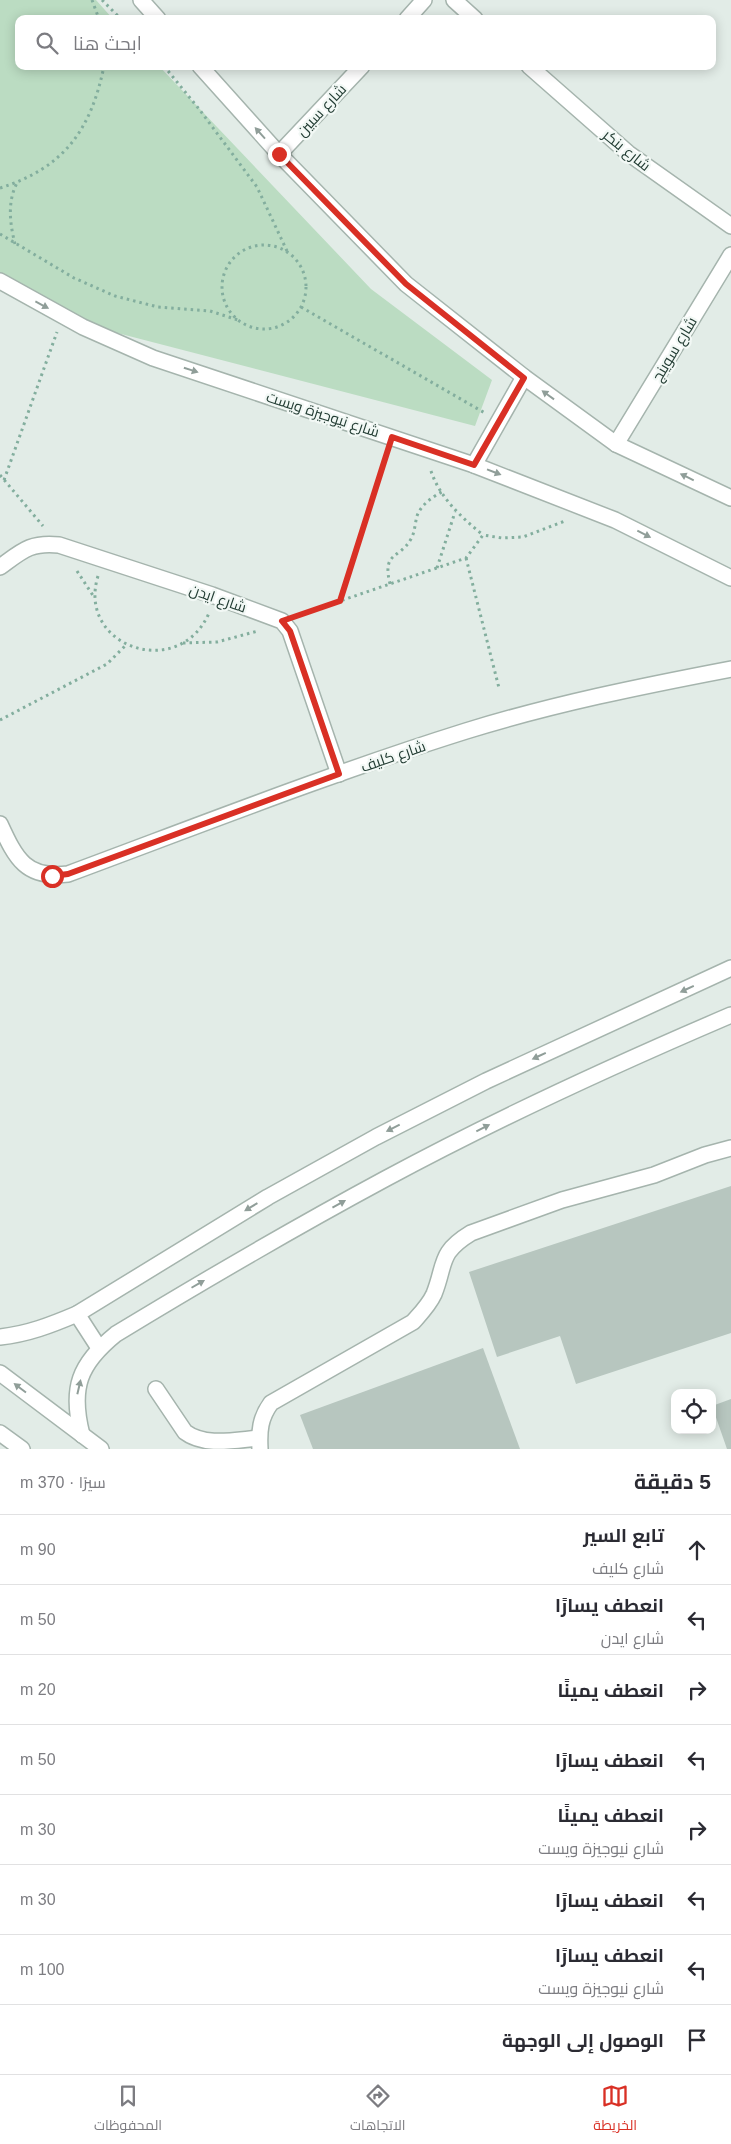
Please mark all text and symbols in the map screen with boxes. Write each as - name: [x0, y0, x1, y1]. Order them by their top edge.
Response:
- search box: [15, 15, 716, 70]
- icon: search: [33, 29, 61, 57]
- text: ابحث هنا: [73, 33, 142, 54]
- street label: شارع سبين: [293, 80, 352, 142]
- street label: شارع بنكر: [597, 125, 654, 177]
- one-way arrow: [254, 127, 266, 139]
- route end: [268, 143, 291, 166]
- one-way arrow: [35, 301, 50, 309]
- street label: شارع سوينج: [648, 314, 702, 386]
- one-way arrow: [183, 367, 198, 375]
- street label: شارع نيوجيزة ويست: [263, 388, 382, 443]
- one-way arrow: [542, 389, 555, 400]
- one-way arrow: [487, 469, 501, 477]
- one-way arrow: [680, 473, 694, 481]
- one-way arrow: [637, 530, 651, 538]
- street label: شارع ايدن: [186, 580, 249, 619]
- street label: شارع كليف: [358, 737, 429, 778]
- route start: [41, 865, 64, 888]
- one-way arrow: [680, 985, 694, 993]
- one-way arrow: [532, 1053, 546, 1061]
- one-way arrow: [386, 1124, 400, 1132]
- one-way arrow: [476, 1124, 490, 1132]
- one-way arrow: [332, 1200, 347, 1208]
- one-way arrow: [245, 1203, 258, 1212]
- one-way arrow: [192, 1280, 205, 1289]
- one-way arrow: [75, 1379, 83, 1394]
- one-way arrow: [13, 1383, 27, 1393]
- map controls: [671, 1389, 716, 1434]
- button: locate: [671, 1389, 716, 1434]
- text: 5 دقيقة: [634, 1470, 711, 1493]
- text: سيرًا · 370 m: [20, 1474, 106, 1491]
- text: تابع السير: [583, 1525, 664, 1546]
- icon: ahead: [683, 1536, 711, 1564]
- text: 90 m: [20, 1541, 56, 1558]
- text: شارع كليف: [592, 1560, 664, 1577]
- text: انعطف يسارًا: [555, 1595, 664, 1616]
- icon: left: [683, 1606, 711, 1634]
- text: 50 m: [20, 1611, 56, 1628]
- text: شارع ايدن: [601, 1630, 664, 1647]
- icon: right: [683, 1676, 711, 1704]
- text: انعطف يمينًا: [557, 1680, 664, 1701]
- text: 20 m: [20, 1681, 56, 1698]
- icon: left: [683, 1746, 711, 1774]
- text: انعطف يسارًا: [555, 1750, 664, 1771]
- text: 50 m: [20, 1751, 56, 1768]
- text: انعطف يمينًا: [557, 1805, 664, 1826]
- icon: right: [683, 1816, 711, 1844]
- text: 30 m: [20, 1821, 56, 1838]
- text: شارع نيوجيزة ويست: [538, 1840, 664, 1857]
- icon: left: [683, 1886, 711, 1914]
- text: انعطف يسارًا: [555, 1890, 664, 1911]
- text: 30 m: [20, 1891, 56, 1908]
- text: انعطف يسارًا: [555, 1945, 664, 1966]
- icon: left: [683, 1956, 711, 1984]
- text: 100 m: [20, 1961, 64, 1978]
- text: شارع نيوجيزة ويست: [538, 1980, 664, 1997]
- icon: arrive: [683, 2026, 711, 2054]
- text: الوصول إلى الوجهة: [502, 2030, 664, 2051]
- tab: المحفوظات: [94, 2082, 162, 2138]
- tab: الاتجاهات: [350, 2082, 405, 2138]
- tab: الخريطة: [593, 2082, 637, 2138]

